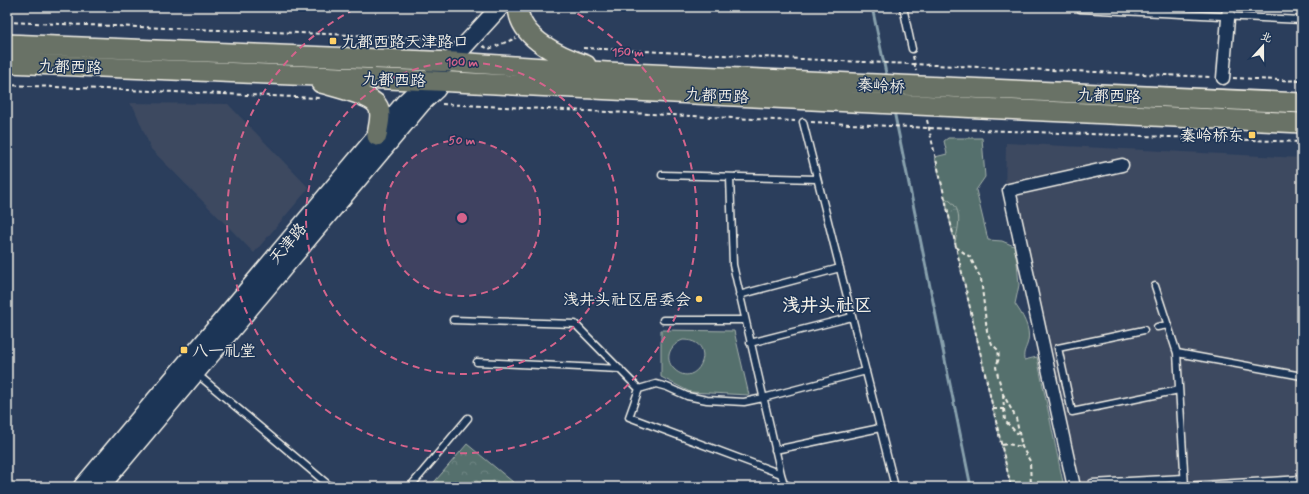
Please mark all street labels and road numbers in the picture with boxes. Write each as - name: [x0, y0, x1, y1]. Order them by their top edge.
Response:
- street label: 九都西路: [38, 56, 102, 79]
- street label: 九都西路: [362, 69, 426, 92]
- street label: 秦岭桥: [856, 75, 905, 98]
- street label: 九都西路: [684, 84, 749, 109]
- street label: 九都西路: [1077, 85, 1141, 108]
- street label: 天津路: [265, 219, 312, 269]

